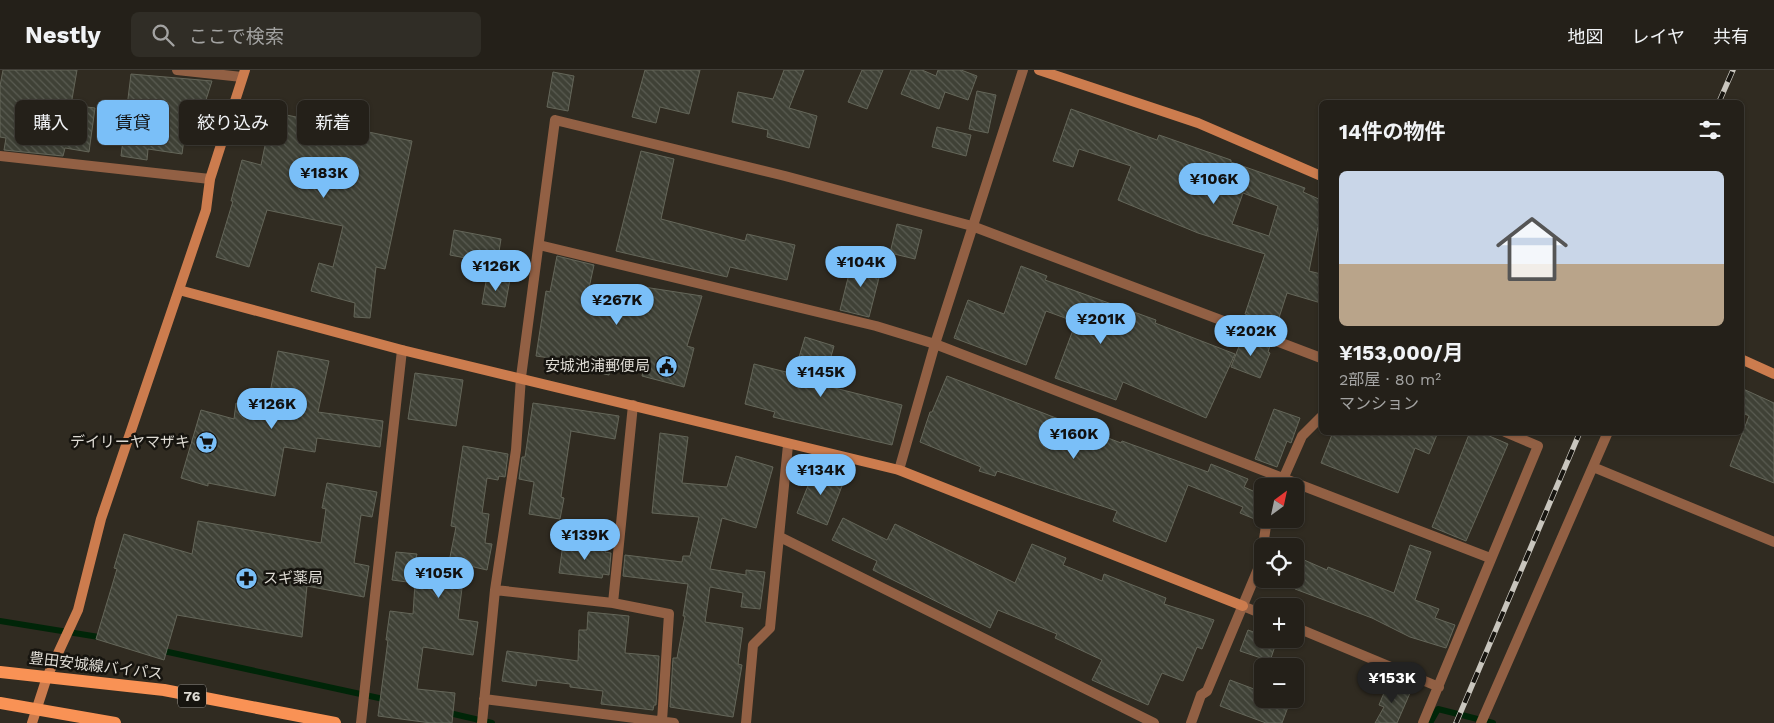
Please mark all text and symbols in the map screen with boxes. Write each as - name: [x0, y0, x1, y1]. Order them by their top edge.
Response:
- search box: [131, 12, 481, 57]
- text: Nestly: [25, 21, 101, 49]
- icon: search: [149, 21, 177, 49]
- text: ここで検索: [189, 25, 284, 48]
- text: 地図: [1568, 26, 1604, 47]
- text: レイヤ: [1632, 26, 1685, 47]
- text: 共有: [1713, 26, 1749, 47]
- chip: 購入: [15, 100, 87, 145]
- chip: 賃貸: [97, 100, 169, 145]
- chip: 絞り込み: [179, 100, 287, 145]
- chip: 新着: [297, 100, 369, 145]
- icon: filters: [1696, 116, 1724, 144]
- text: 14件の物件: [1339, 119, 1446, 144]
- pin: ¥183K: [289, 156, 359, 199]
- pin: ¥106K: [1179, 162, 1249, 205]
- text: ¥183K: [300, 163, 348, 182]
- text: ¥106K: [1190, 169, 1238, 188]
- icon: home: [1487, 204, 1577, 294]
- pin: ¥104K: [826, 246, 896, 288]
- pin: ¥126K: [461, 250, 531, 292]
- text: ¥104K: [836, 252, 886, 271]
- text: ¥126K: [472, 256, 520, 275]
- pin: ¥267K: [582, 284, 652, 326]
- text: ¥267K: [592, 290, 642, 309]
- pin: ¥201K: [1066, 302, 1136, 345]
- text: ¥201K: [1077, 309, 1125, 328]
- pin: ¥202K: [1216, 314, 1286, 357]
- text: ¥202K: [1225, 321, 1277, 340]
- text: ¥153,000/月: [1339, 340, 1464, 365]
- public building icon: 安城池浦郵便局: [654, 354, 678, 378]
- pin: ¥145K: [786, 356, 856, 398]
- place label: 安城池浦郵便局: [545, 357, 650, 375]
- text: ¥145K: [797, 362, 845, 381]
- text: 2部屋 · 80 m²: [1339, 370, 1441, 389]
- pin: ¥126K: [237, 388, 307, 430]
- text: ¥126K: [248, 394, 296, 413]
- text: マンション: [1339, 394, 1419, 413]
- pin: ¥160K: [1039, 418, 1109, 460]
- text: ¥160K: [1050, 424, 1098, 443]
- supermarket icon: デイリーヤマザキ: [194, 430, 218, 454]
- place label: デイリーヤマザキ: [70, 433, 190, 451]
- pin: ¥134K: [786, 454, 856, 496]
- text: ¥134K: [797, 460, 845, 479]
- north arrow: [1254, 478, 1304, 528]
- map controls: [1254, 478, 1304, 708]
- pin: ¥139K: [550, 518, 620, 561]
- text: ¥139K: [561, 525, 609, 544]
- button: locate: [1254, 538, 1304, 588]
- pin: ¥105K: [404, 556, 474, 599]
- text: ¥105K: [415, 563, 463, 582]
- pharmacy icon: スギ薬局: [235, 566, 259, 590]
- place label: スギ薬局: [263, 569, 323, 587]
- button: +: [1254, 598, 1304, 648]
- street label: 豊田安城線バイパス: [28, 649, 164, 683]
- button: −: [1254, 658, 1304, 708]
- pin: ¥153K: [1357, 662, 1427, 704]
- text: ¥153K: [1368, 668, 1416, 687]
- road number: 76: [178, 684, 206, 708]

